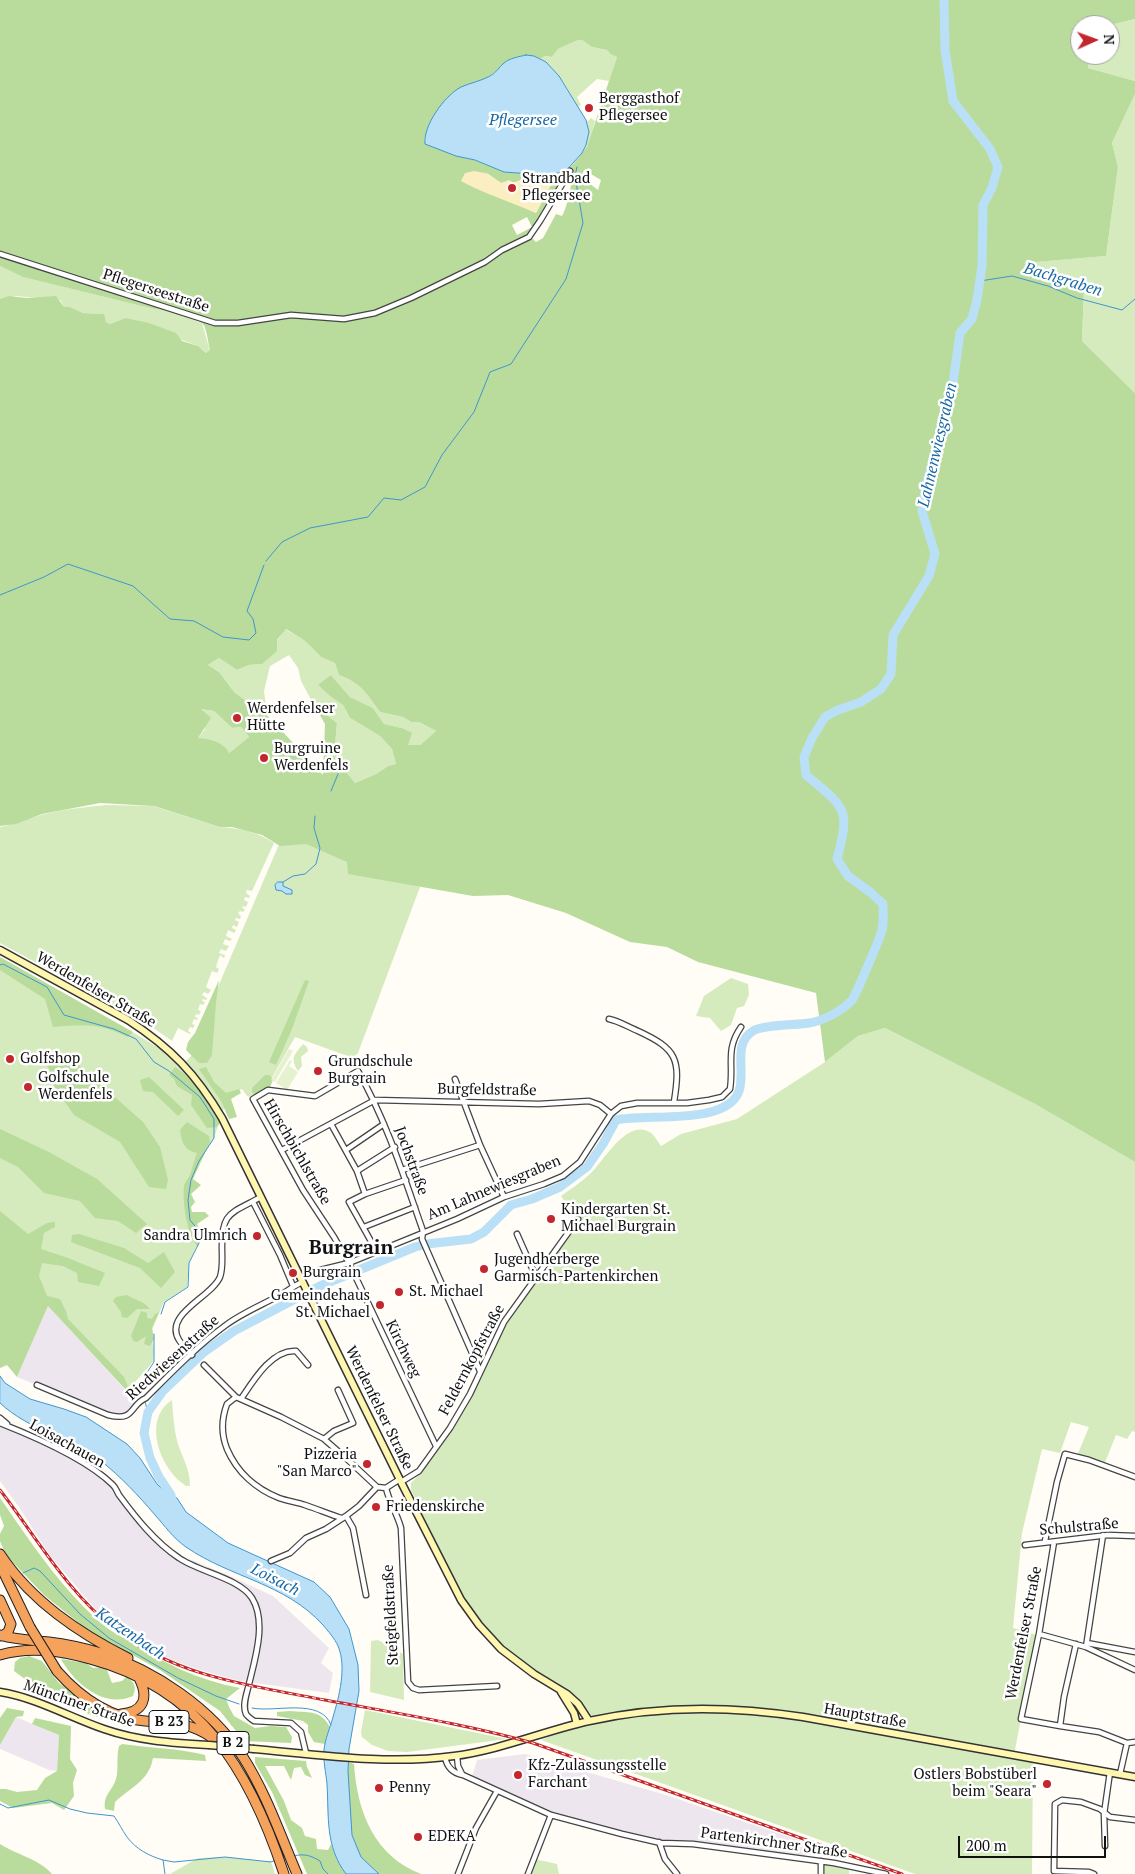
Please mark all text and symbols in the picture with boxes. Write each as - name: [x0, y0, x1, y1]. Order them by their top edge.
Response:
- north arrow: [1070, 15, 1120, 65]
- text: N: [1100, 34, 1119, 45]
- place label: Berggasthof Pflegersee: [599, 90, 679, 125]
- marker: Berggasthof Pflegersee: [583, 102, 595, 114]
- water label: Pflegersee: [489, 110, 557, 130]
- place label: Strandbad Pflegersee: [522, 170, 590, 205]
- marker: Strandbad Pflegersee: [506, 182, 518, 194]
- water label: Bachgraben: [1022, 259, 1104, 301]
- street label: Pflegerseestraße: [100, 265, 212, 317]
- water label: Lahnenwiesgraben: [914, 381, 962, 509]
- place label: Werdenfelser Hütte: [247, 700, 335, 735]
- marker: Werdenfelser Hütte: [231, 712, 243, 724]
- place label: Burgruine Werdenfels: [274, 740, 349, 775]
- marker: Burgruine Werdenfels: [258, 752, 270, 764]
- street label: Werdenfelser Straße: [33, 948, 159, 1032]
- place label: Golfshop: [20, 1050, 80, 1068]
- marker: Golfshop: [4, 1053, 16, 1065]
- place label: Grundschule Burgrain: [328, 1053, 413, 1088]
- marker: Grundschule Burgrain: [312, 1065, 324, 1077]
- place label: Golfschule Werdenfels: [38, 1069, 113, 1104]
- street label: Burgfeldstraße: [437, 1080, 537, 1100]
- marker: Golfschule Werdenfels: [22, 1081, 34, 1093]
- street label: Hirschbichlstraße: [259, 1096, 335, 1208]
- street label: Jochstraße: [390, 1124, 432, 1198]
- street label: Am Lahnewiesgraben: [425, 1152, 563, 1224]
- place label: Kindergarten St. Michael Burgrain: [561, 1201, 676, 1236]
- marker: Kindergarten St. Michael Burgrain: [545, 1213, 557, 1225]
- place label: Sandra Ulmrich: [144, 1227, 247, 1245]
- marker: Sandra Ulmrich: [251, 1230, 263, 1242]
- district label: Burgrain: [309, 1236, 393, 1260]
- place label: Jugendherberge Garmisch-Partenkirchen: [494, 1251, 658, 1286]
- marker: Jugendherberge Garmisch-Partenkirchen: [478, 1263, 490, 1275]
- place label: Burgrain: [303, 1264, 361, 1282]
- marker: Burgrain: [287, 1267, 299, 1279]
- place label: St. Michael: [409, 1283, 483, 1301]
- marker: St. Michael: [393, 1286, 405, 1298]
- place label: Gemeindehaus St. Michael: [271, 1287, 370, 1322]
- marker: Gemeindehaus St. Michael: [374, 1299, 386, 1311]
- street label: Feldernkopfstraße: [435, 1302, 509, 1418]
- street label: Riedwiesenstraße: [123, 1312, 223, 1404]
- street label: Kirchweg: [381, 1317, 425, 1381]
- street label: Werdenfelser Straße: [341, 1343, 417, 1473]
- street label: Loisachauen: [26, 1416, 108, 1472]
- place label: Pizzeria "San Marco": [277, 1446, 357, 1481]
- marker: Pizzeria "San Marco": [361, 1458, 373, 1470]
- place label: Friedenskirche: [386, 1498, 485, 1516]
- marker: Friedenskirche: [370, 1501, 382, 1513]
- street label: Schulstraße: [1039, 1515, 1119, 1539]
- water label: Loisach: [247, 1560, 303, 1600]
- street label: Steigfeldstraße: [379, 1564, 403, 1666]
- street label: Werdenfelser Straße: [1002, 1565, 1046, 1701]
- water label: Katzenbach: [92, 1604, 168, 1664]
- street label: Münchner Straße: [21, 1677, 137, 1731]
- street label: Hauptstraße: [822, 1700, 908, 1732]
- road number: B 23: [149, 1710, 189, 1734]
- road number: B 2: [217, 1732, 249, 1755]
- place label: Kfz-Zulassungsstelle Farchant: [528, 1757, 666, 1792]
- place label: Ostlers Bobstüberl beim "Seara": [914, 1766, 1037, 1801]
- marker: Kfz-Zulassungsstelle Farchant: [512, 1769, 524, 1781]
- marker: Ostlers Bobstüberl beim "Seara": [1041, 1778, 1053, 1790]
- place label: Penny: [389, 1779, 430, 1797]
- marker: Penny: [373, 1782, 385, 1794]
- street label: Partenkirchner Straße: [699, 1824, 849, 1862]
- scale bar: [960, 1826, 1108, 1858]
- place label: EDEKA: [428, 1828, 476, 1846]
- marker: EDEKA: [412, 1831, 424, 1843]
- text: 200 m: [966, 1835, 1007, 1855]

